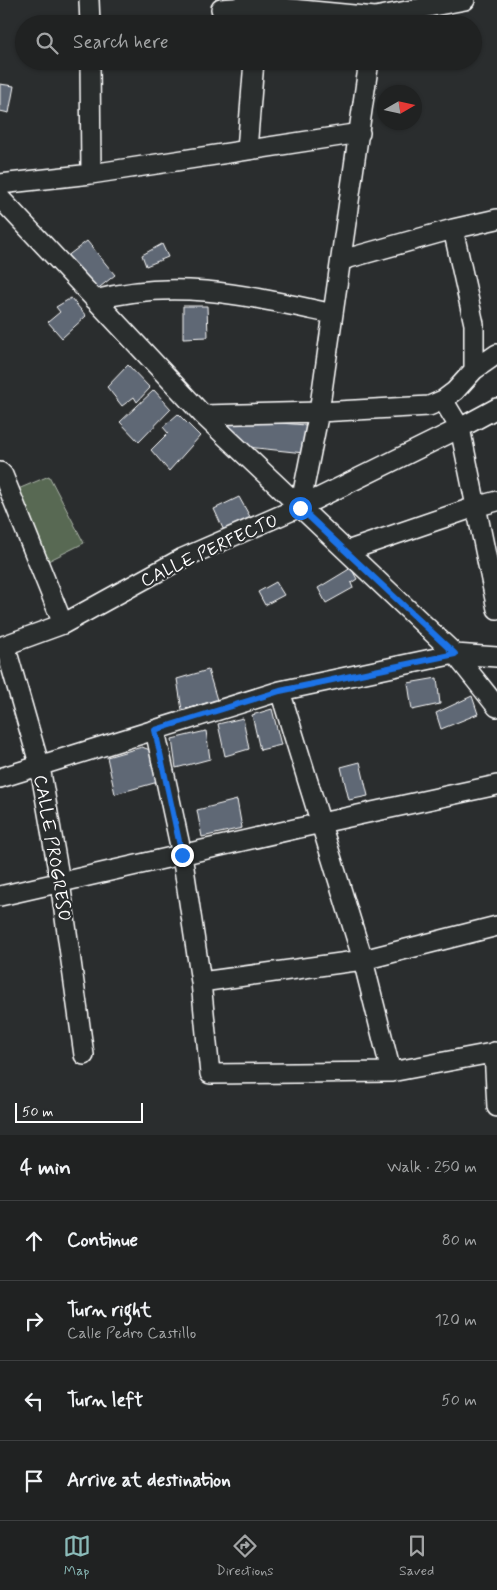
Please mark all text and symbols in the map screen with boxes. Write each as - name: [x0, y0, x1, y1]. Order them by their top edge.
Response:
- search box: [15, 15, 482, 70]
- icon: search: [33, 29, 61, 57]
- text: Search here: [73, 30, 169, 55]
- north arrow: [377, 85, 422, 130]
- route start: [289, 497, 312, 520]
- street label: CALLE PERFECTO: [137, 509, 282, 593]
- street label: CALLE PROGRESO: [27, 773, 77, 923]
- route end: [171, 844, 194, 867]
- scale bar: [15, 1100, 142, 1123]
- text: 50 m: [22, 1103, 53, 1121]
- text: 4 min: [20, 1154, 71, 1182]
- text: Walk · 250 m: [387, 1157, 477, 1178]
- icon: ahead: [20, 1227, 48, 1255]
- text: Continue: [67, 1228, 138, 1253]
- text: 80 m: [442, 1230, 477, 1251]
- text: Turn right: [67, 1298, 151, 1323]
- icon: right: [20, 1307, 48, 1335]
- text: 120 m: [435, 1310, 477, 1331]
- text: Calle Pedro Castillo: [67, 1323, 196, 1344]
- icon: left: [20, 1387, 48, 1415]
- text: Turn left: [67, 1388, 143, 1413]
- text: 50 m: [441, 1390, 477, 1411]
- icon: arrive: [20, 1467, 48, 1495]
- text: Arrive at destination: [67, 1468, 231, 1493]
- tab: Map: [63, 1532, 91, 1580]
- tab: Directions: [216, 1532, 274, 1580]
- tab: Saved: [399, 1532, 434, 1580]

